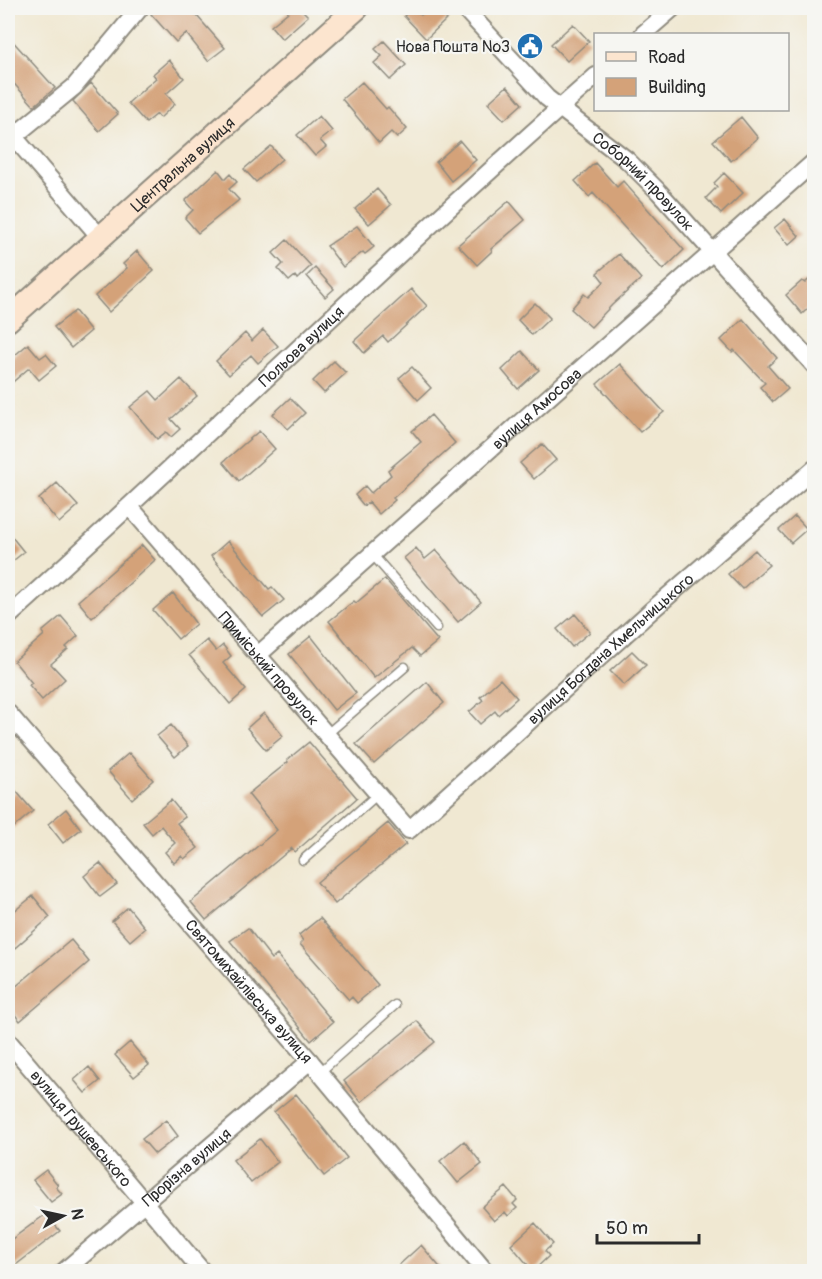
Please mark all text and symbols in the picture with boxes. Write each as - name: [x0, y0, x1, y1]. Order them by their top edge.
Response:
- public building icon: Нова Пошта №3: [515, 31, 545, 61]
- legend: [594, 33, 789, 111]
- place label: Нова Пошта №3: [396, 37, 510, 57]
- text: Road: [648, 46, 685, 69]
- text: Building: [648, 76, 706, 99]
- street label: Центральна вулиця: [127, 113, 239, 217]
- street label: Соборний провулок: [588, 128, 698, 235]
- street label: Польова вулиця: [255, 302, 348, 391]
- street label: вулиця Амосова: [488, 364, 586, 454]
- street label: вулиця Богдана Хмельницького: [524, 569, 699, 729]
- street label: Приміський провулок: [214, 608, 323, 730]
- street label: Святомихайлівська вулиця: [180, 915, 316, 1068]
- street label: вулиця Грушевського: [26, 1066, 136, 1192]
- street label: Прорізна вулиця: [138, 1124, 235, 1211]
- north arrow: [33, 1186, 93, 1246]
- text: N: [66, 1207, 88, 1221]
- scale bar: [597, 1207, 699, 1245]
- text: 50 m: [606, 1217, 648, 1240]

